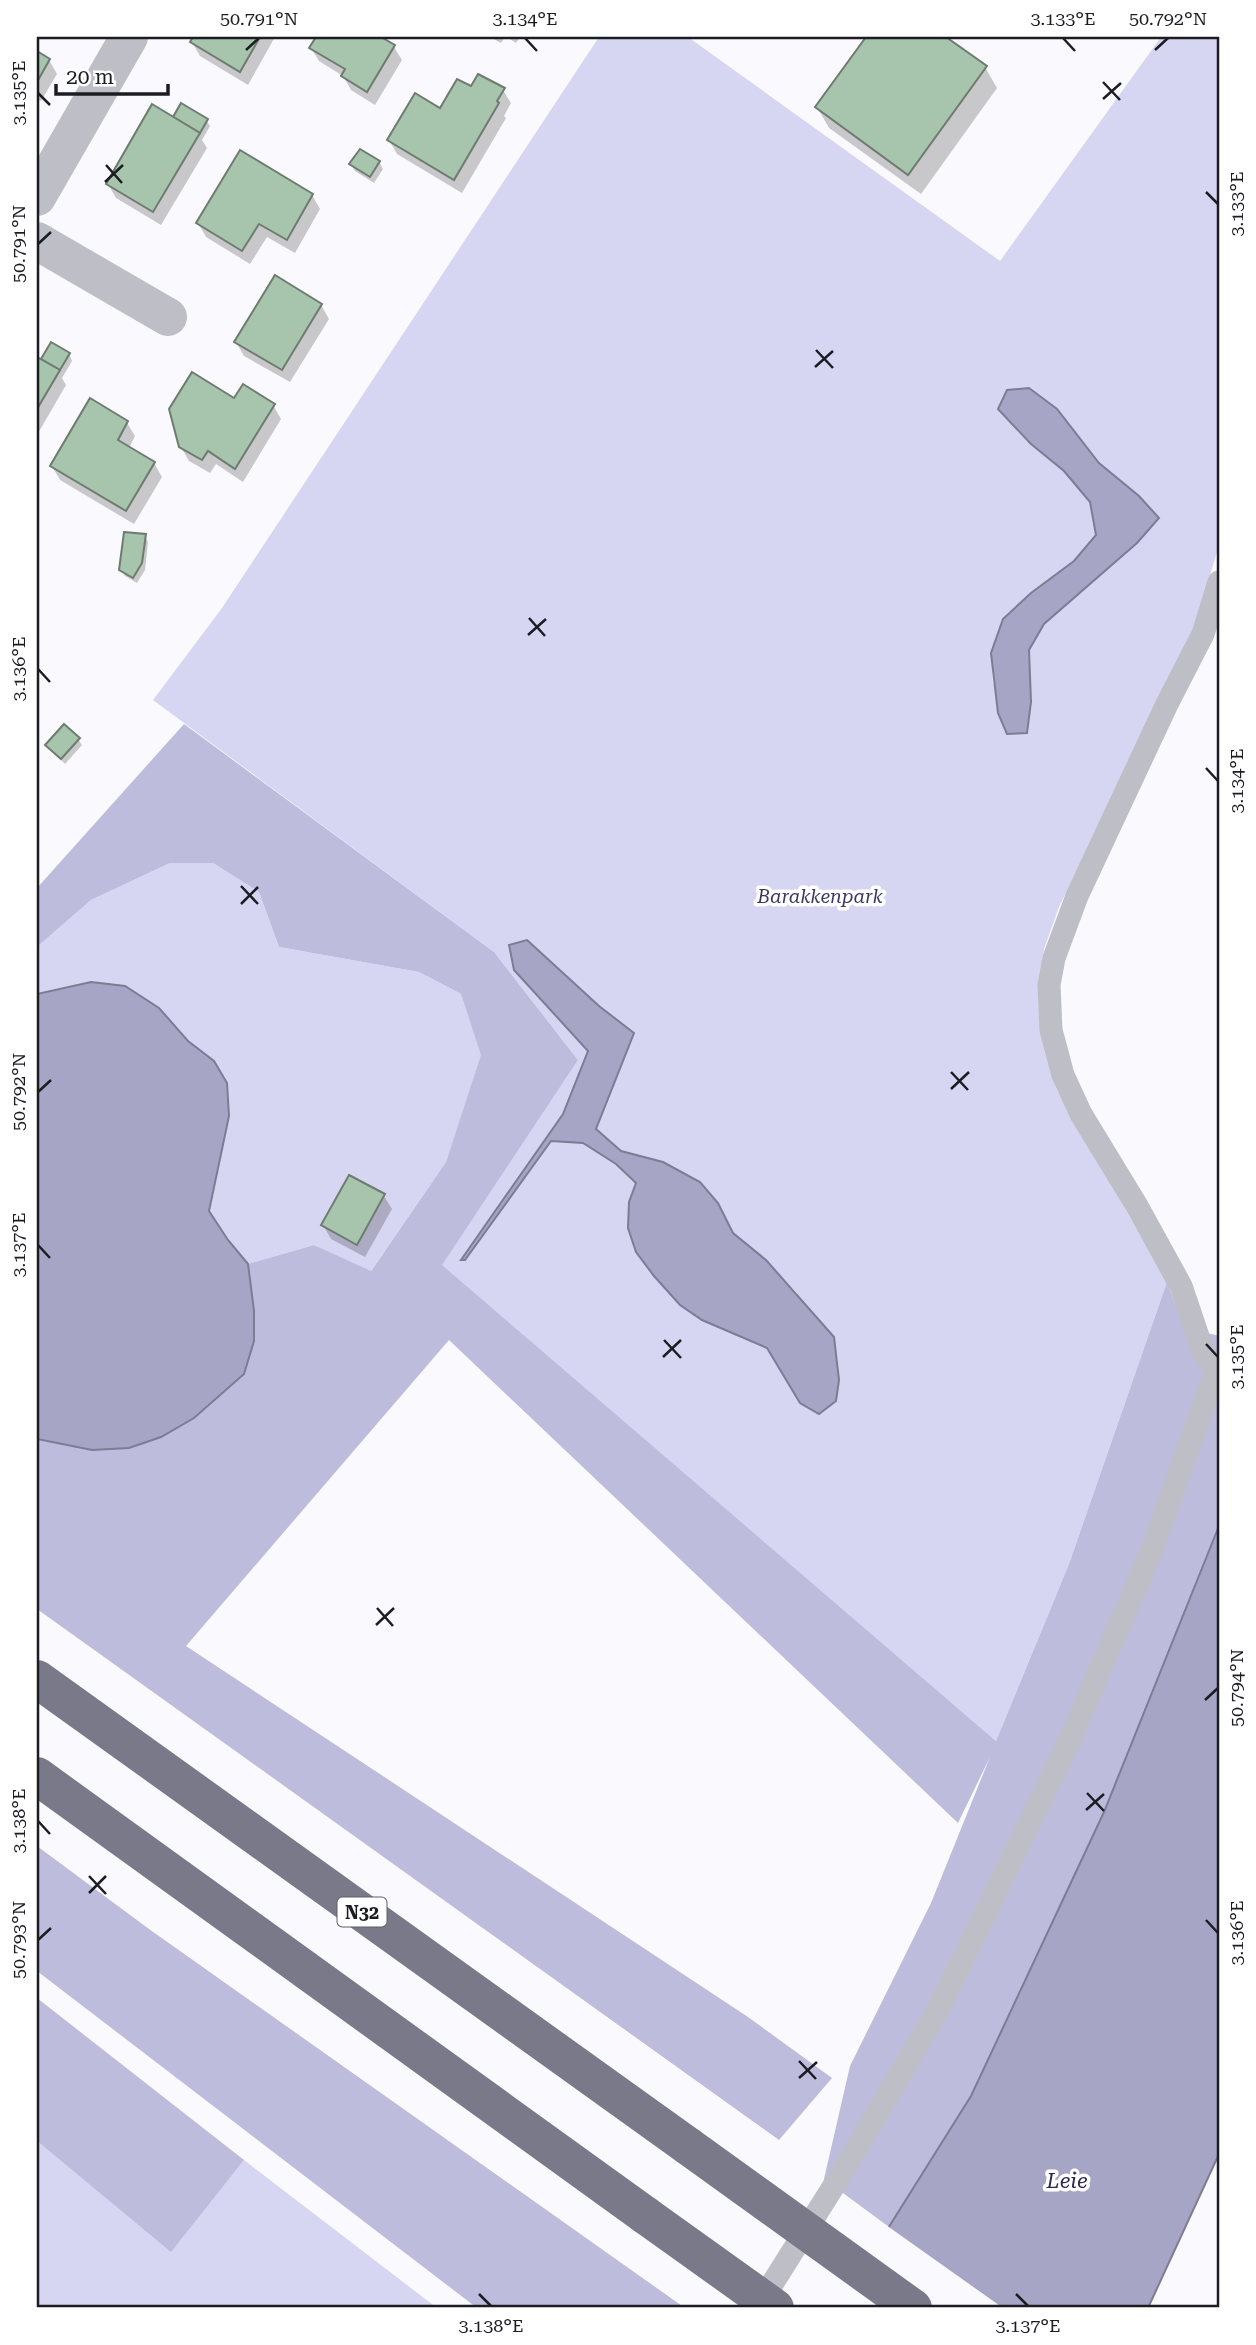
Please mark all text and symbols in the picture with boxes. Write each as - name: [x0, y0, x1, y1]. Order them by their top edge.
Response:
- text: 50.791°N: [220, 8, 298, 29]
- text: 3.134°E: [492, 8, 558, 29]
- text: 3.133°E: [1030, 8, 1096, 29]
- text: 50.792°N: [1129, 8, 1207, 29]
- scale bar: [56, 52, 168, 96]
- text: 3.135°E: [8, 60, 29, 126]
- text: 20 m: [66, 65, 114, 89]
- text: 3.133°E: [1226, 171, 1247, 237]
- text: 50.791°N: [8, 205, 29, 283]
- text: 3.136°E: [8, 636, 29, 702]
- text: 3.134°E: [1226, 748, 1247, 814]
- park label: Barakkenpark: [756, 885, 883, 908]
- text: 50.792°N: [8, 1053, 29, 1131]
- text: 3.137°E: [8, 1212, 29, 1278]
- text: 3.135°E: [1226, 1324, 1247, 1390]
- text: 50.794°N: [1226, 1649, 1247, 1727]
- text: 3.138°E: [8, 1788, 29, 1854]
- road number: N32: [338, 1898, 386, 1926]
- text: 3.136°E: [1226, 1900, 1247, 1966]
- text: 50.793°N: [8, 1901, 29, 1979]
- water label: Leie: [1045, 2169, 1088, 2193]
- text: 3.138°E: [458, 2315, 524, 2336]
- text: 3.137°E: [995, 2315, 1061, 2336]

